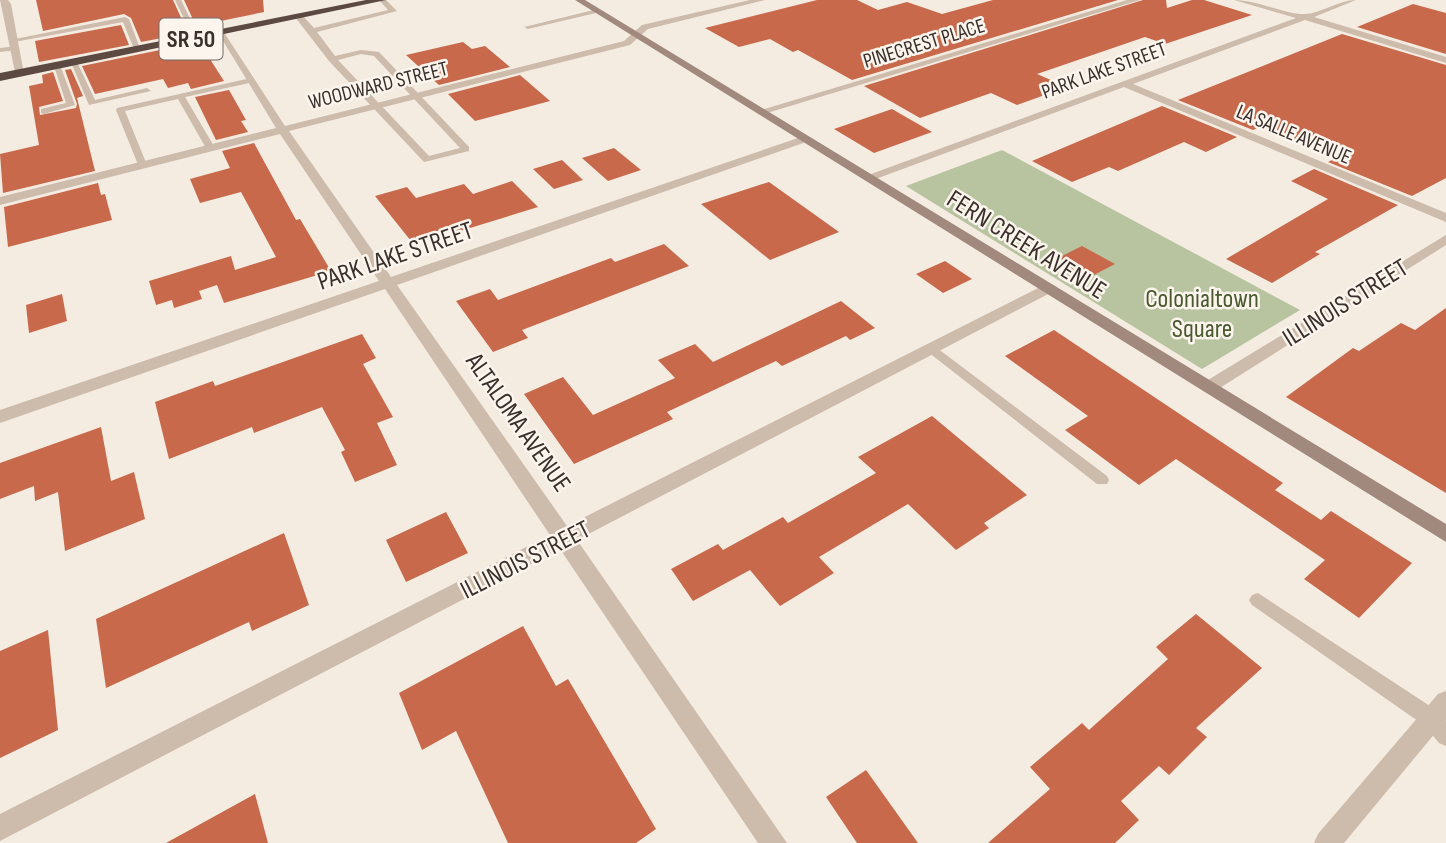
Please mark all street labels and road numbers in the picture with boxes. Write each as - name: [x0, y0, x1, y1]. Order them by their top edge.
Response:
- street label: PINECREST PLACE: [860, 13, 988, 74]
- road number: SR 50: [160, 18, 222, 60]
- street label: PARK LAKE STREET: [1038, 36, 1171, 105]
- street label: WOODWARD STREET: [306, 56, 451, 115]
- street label: LA SALLE AVENUE: [1233, 99, 1355, 170]
- street label: FERN CREEK AVENUE: [941, 184, 1112, 307]
- street label: PARK LAKE STREET: [314, 215, 477, 298]
- street label: ILLINOIS STREET: [1277, 253, 1414, 354]
- street label: ALTALOMA AVENUE: [458, 347, 577, 498]
- street label: ILLINOIS STREET: [455, 514, 596, 606]

